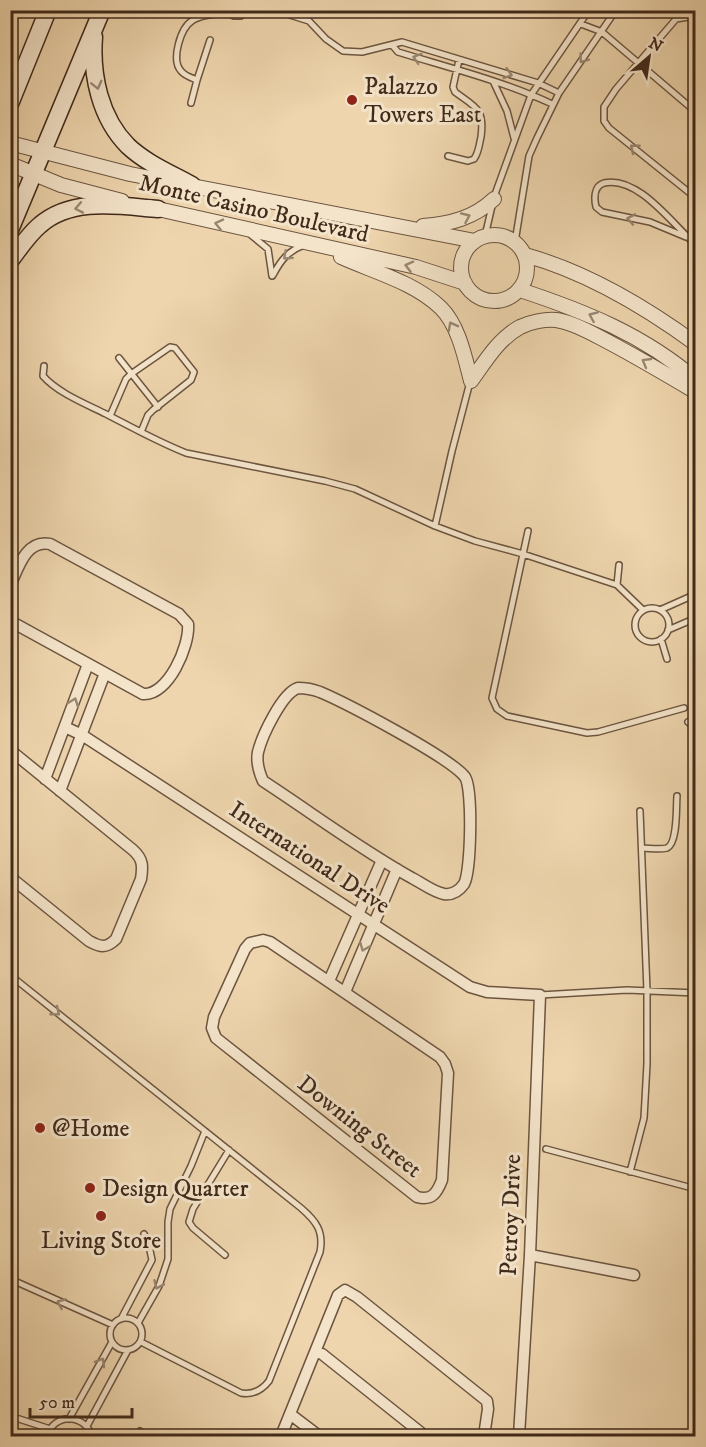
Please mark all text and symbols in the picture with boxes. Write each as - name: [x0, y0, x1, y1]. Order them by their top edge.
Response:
- north arrow: [619, 27, 679, 87]
- text: N: [645, 33, 666, 57]
- one-way arrow: [579, 52, 590, 63]
- one-way arrow: [412, 53, 423, 65]
- one-way arrow: [502, 67, 513, 79]
- place label: Palazzo Towers East: [364, 72, 482, 130]
- one-way arrow: [90, 80, 103, 90]
- marker: Palazzo Towers East: [345, 93, 359, 107]
- one-way arrow: [630, 144, 641, 155]
- street label: Monte Casino Boulevard: [136, 168, 372, 250]
- one-way arrow: [74, 201, 84, 214]
- one-way arrow: [459, 212, 470, 224]
- one-way arrow: [626, 213, 636, 226]
- one-way arrow: [214, 219, 224, 232]
- one-way arrow: [283, 249, 294, 260]
- one-way arrow: [404, 260, 414, 273]
- one-way arrow: [588, 311, 599, 323]
- one-way arrow: [448, 322, 459, 333]
- one-way arrow: [642, 357, 652, 369]
- one-way arrow: [67, 697, 80, 708]
- street label: International Drive: [223, 795, 396, 921]
- one-way arrow: [359, 940, 371, 951]
- one-way arrow: [49, 1005, 60, 1016]
- street label: Downing Street: [291, 1069, 428, 1185]
- place label: @Home: [52, 1114, 130, 1144]
- marker: @Home: [33, 1121, 47, 1135]
- street label: Petroy Drive: [494, 1154, 528, 1276]
- place label: Design Quarter: [102, 1174, 249, 1204]
- marker: Design Quarter: [83, 1181, 97, 1195]
- marker: Living Store: [94, 1209, 108, 1223]
- place label: Living Store: [41, 1226, 161, 1256]
- one-way arrow: [154, 1278, 166, 1289]
- one-way arrow: [57, 1298, 68, 1310]
- one-way arrow: [93, 1358, 105, 1368]
- scale bar: [30, 1381, 132, 1419]
- text: 50 m: [39, 1392, 75, 1414]

